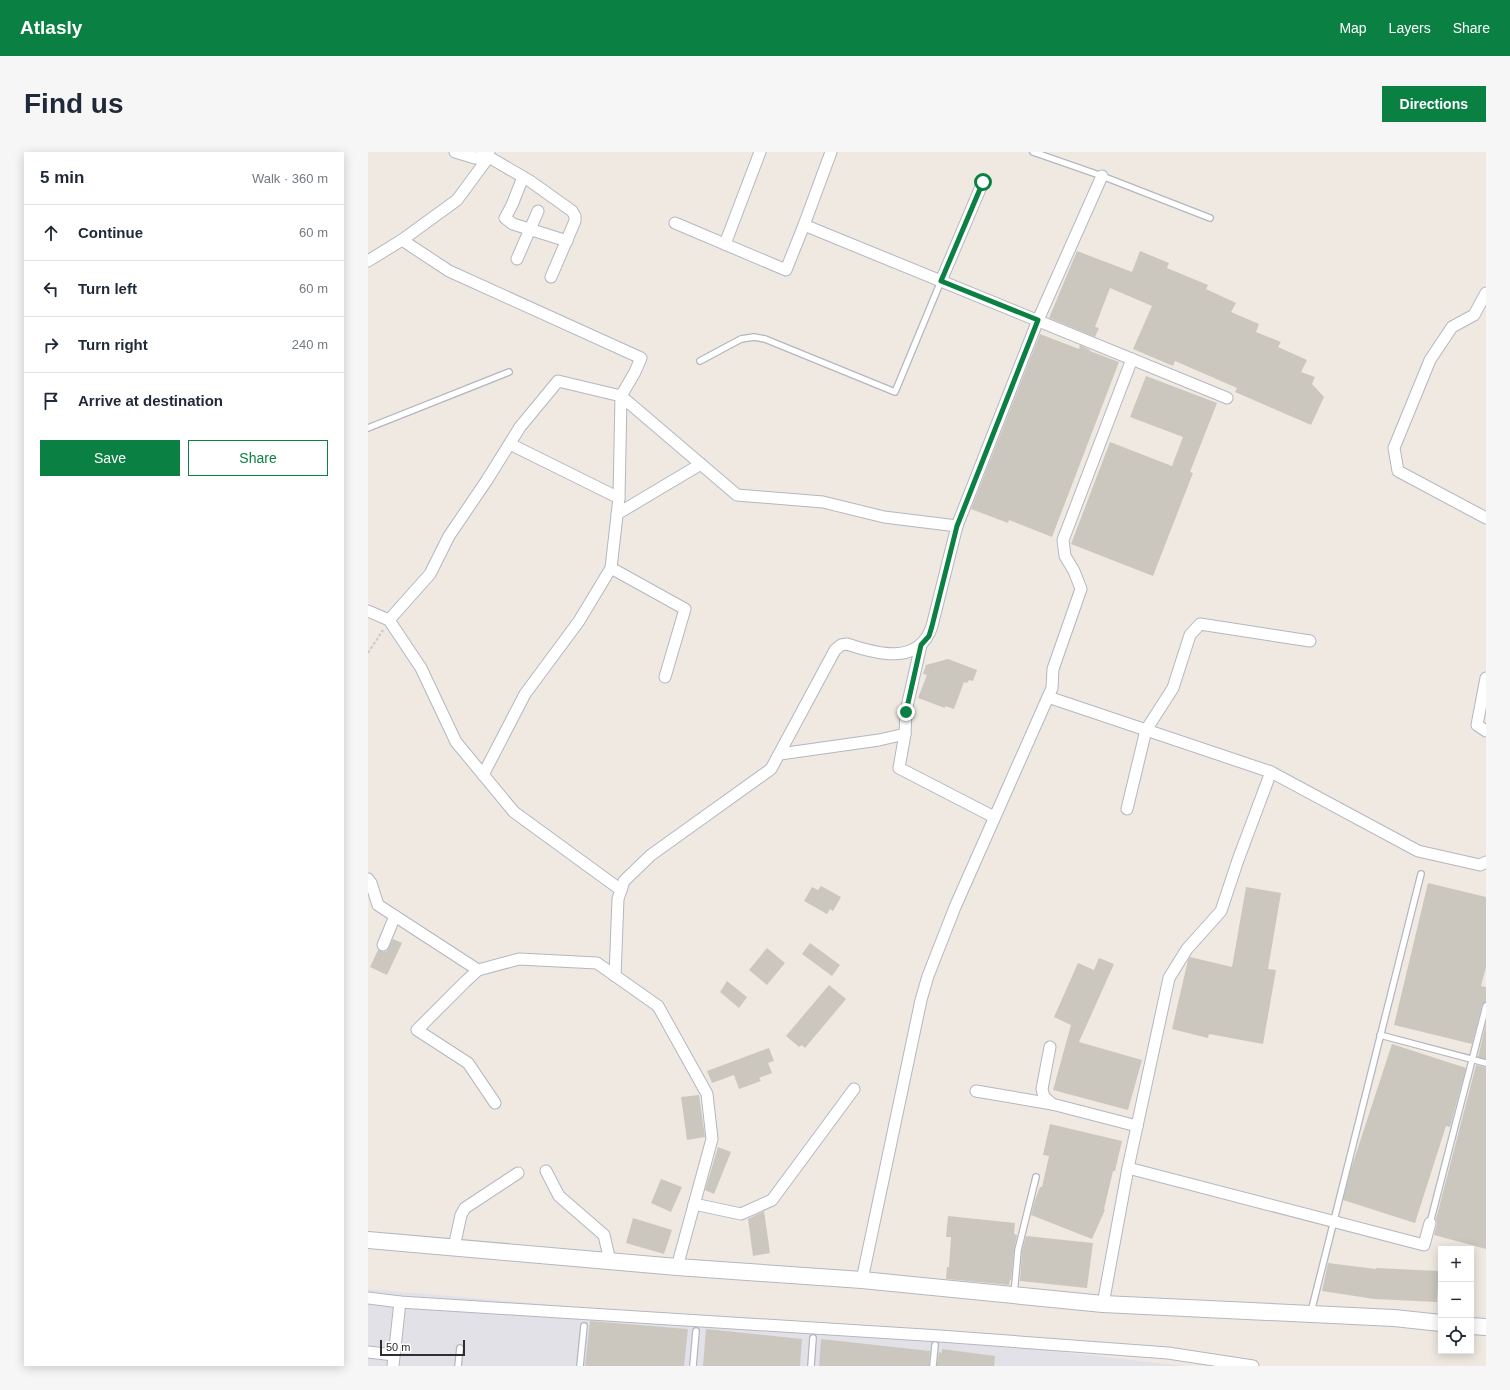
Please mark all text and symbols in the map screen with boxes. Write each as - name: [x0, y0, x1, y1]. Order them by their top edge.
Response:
- text: Atlasly: [20, 17, 82, 38]
- text: Map: [1339, 20, 1367, 36]
- text: Layers: [1389, 20, 1431, 36]
- text: Share: [1453, 20, 1490, 36]
- button: Directions: [1382, 86, 1486, 122]
- text: Find us: [24, 88, 124, 119]
- text: 5 min: [40, 168, 84, 187]
- text: Walk · 360 m: [252, 171, 328, 186]
- route start: [974, 173, 992, 191]
- icon: ahead: [40, 222, 62, 244]
- text: Continue: [78, 224, 143, 241]
- text: 60 m: [299, 225, 328, 240]
- icon: left: [40, 278, 62, 300]
- text: Turn left: [78, 280, 137, 297]
- text: 60 m: [299, 281, 328, 296]
- icon: right: [40, 334, 62, 356]
- text: Turn right: [78, 336, 148, 353]
- text: 240 m: [292, 337, 328, 352]
- icon: arrive: [40, 390, 62, 412]
- text: Arrive at destination: [78, 392, 223, 409]
- button: Save: [40, 440, 180, 476]
- button: Share: [188, 440, 328, 476]
- route end: [897, 703, 915, 721]
- map controls: [1438, 1246, 1474, 1354]
- button: +: [1438, 1246, 1474, 1282]
- button: −: [1438, 1282, 1474, 1318]
- button: locate: [1438, 1318, 1474, 1354]
- scale bar: [380, 1338, 465, 1357]
- text: 50 m: [386, 1341, 410, 1353]

